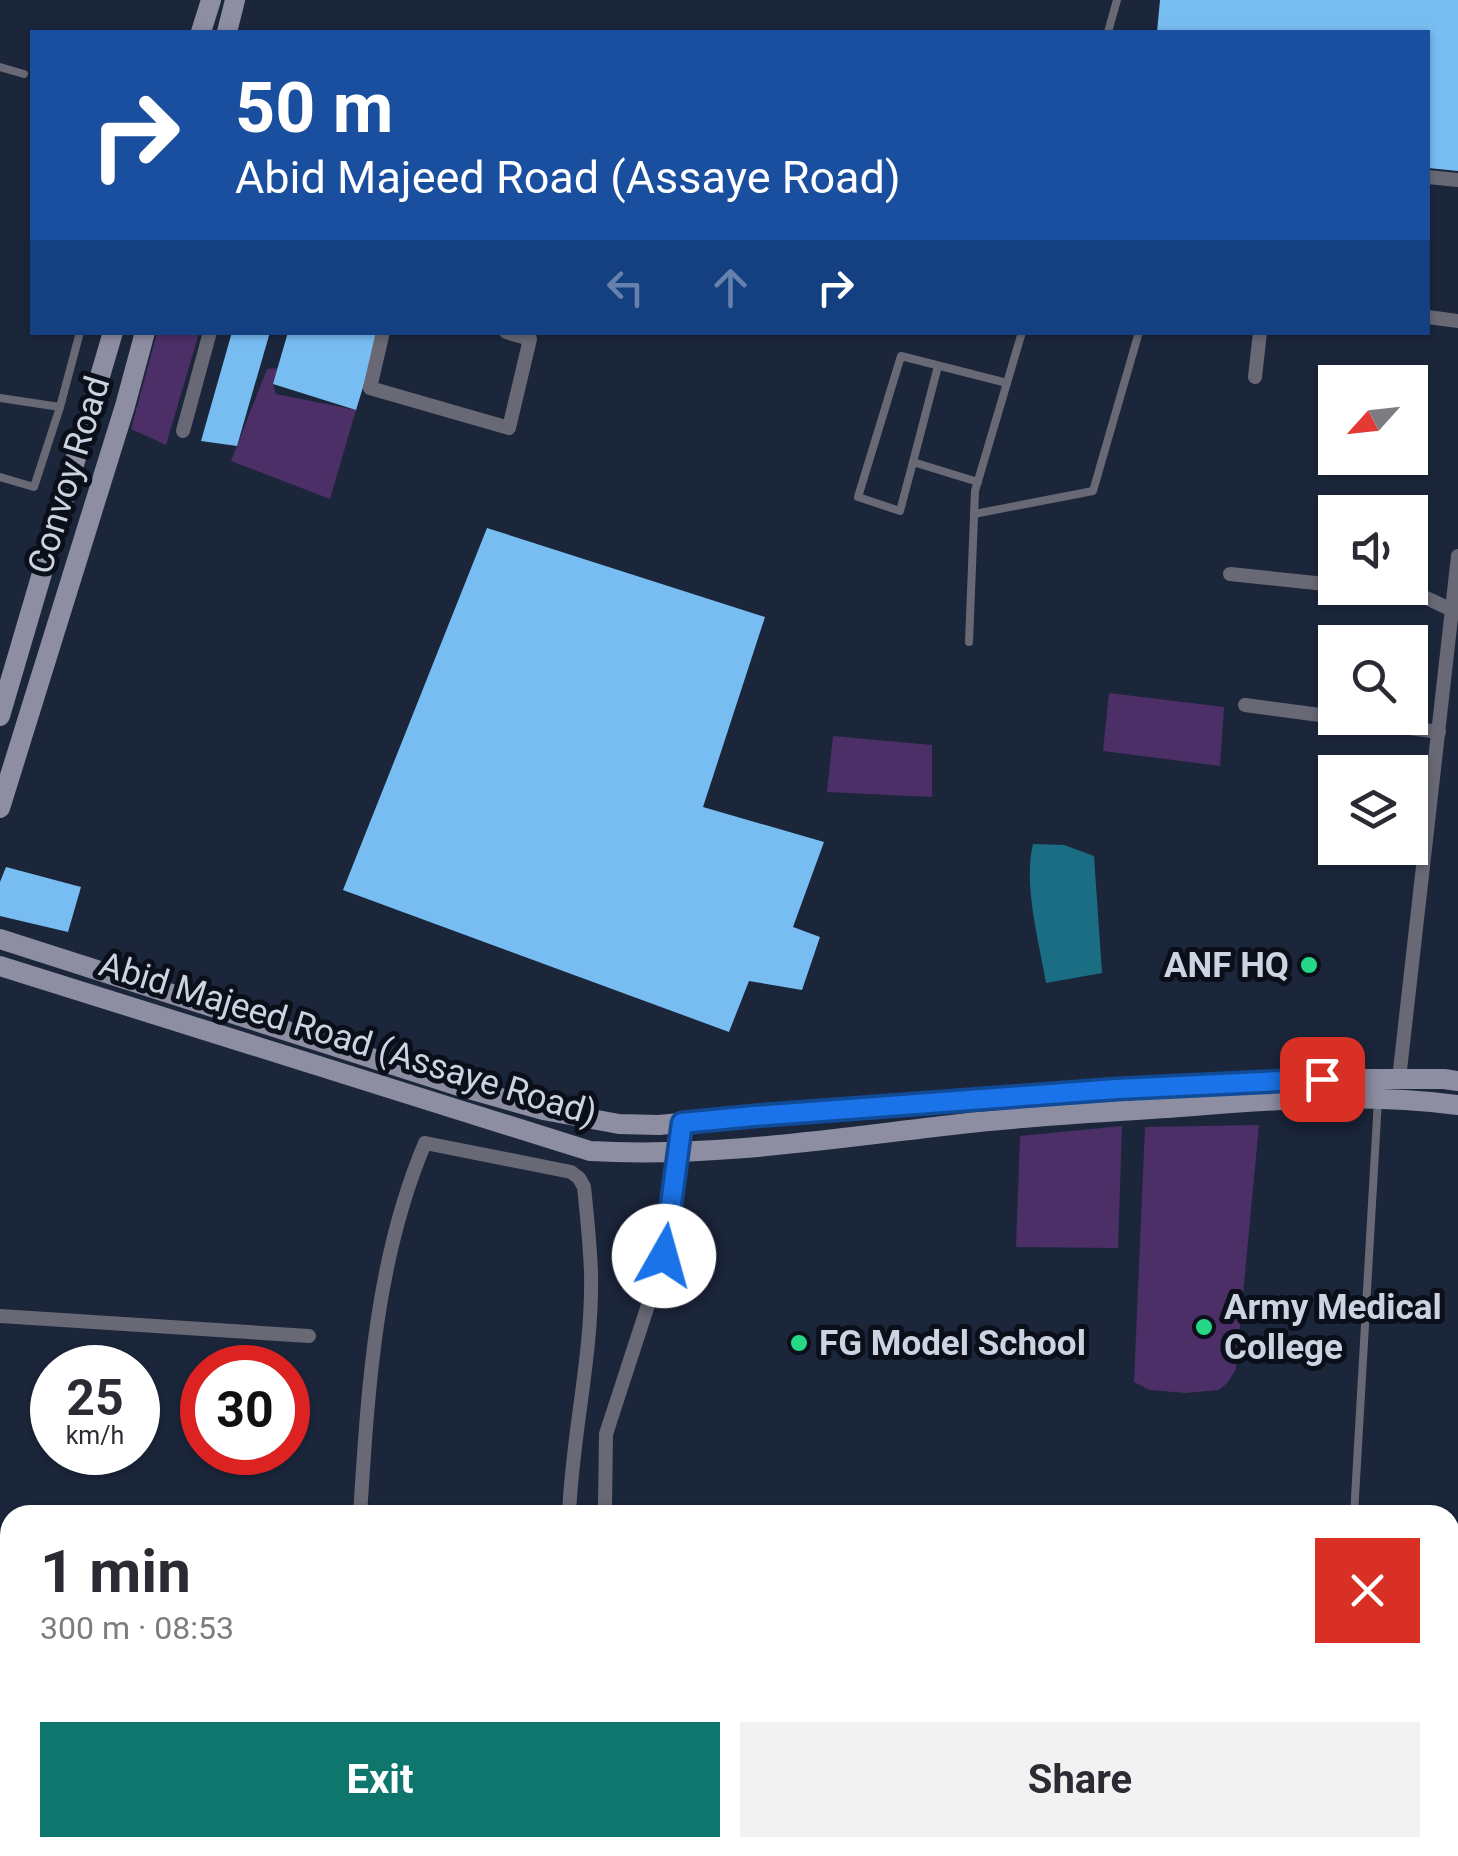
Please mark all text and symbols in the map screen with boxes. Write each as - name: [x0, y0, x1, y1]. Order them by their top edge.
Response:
- text: 50 m: [235, 67, 393, 149]
- icon: right: [70, 70, 200, 200]
- text: Abid Majeed Road (Assaye Road): [235, 151, 901, 204]
- icon: left: [598, 260, 653, 315]
- icon: ahead: [703, 260, 758, 315]
- icon: right: [808, 260, 863, 315]
- north arrow: [1318, 365, 1428, 475]
- map controls: [1318, 365, 1428, 865]
- street label: Convoy Road: [20, 371, 118, 579]
- button: sound: [1318, 495, 1428, 605]
- button: search: [1318, 625, 1428, 735]
- button: layers: [1318, 755, 1428, 865]
- street label: Abid Majeed Road (Assaye Road): [94, 944, 602, 1134]
- place label: ANF HQ: [1164, 945, 1289, 986]
- marker: ANF HQ: [1298, 954, 1320, 976]
- pin: [1280, 1037, 1365, 1122]
- icon: arrive: [1295, 1052, 1350, 1107]
- position arrow: [612, 1204, 716, 1308]
- place label: Army Medical College: [1224, 1287, 1442, 1368]
- marker: Army Medical College: [1193, 1316, 1215, 1338]
- place label: FG Model School: [819, 1323, 1086, 1364]
- marker: FG Model School: [788, 1332, 810, 1354]
- speed limit sign: 30: [180, 1345, 310, 1475]
- text: 25: [66, 1369, 124, 1427]
- text: km/h: [66, 1421, 124, 1450]
- text: 1 min: [40, 1536, 191, 1607]
- button: close: [1315, 1538, 1420, 1643]
- text: 300 m · 08:53: [40, 1609, 234, 1647]
- button: Exit: [40, 1722, 720, 1837]
- button: Share: [740, 1722, 1420, 1837]

